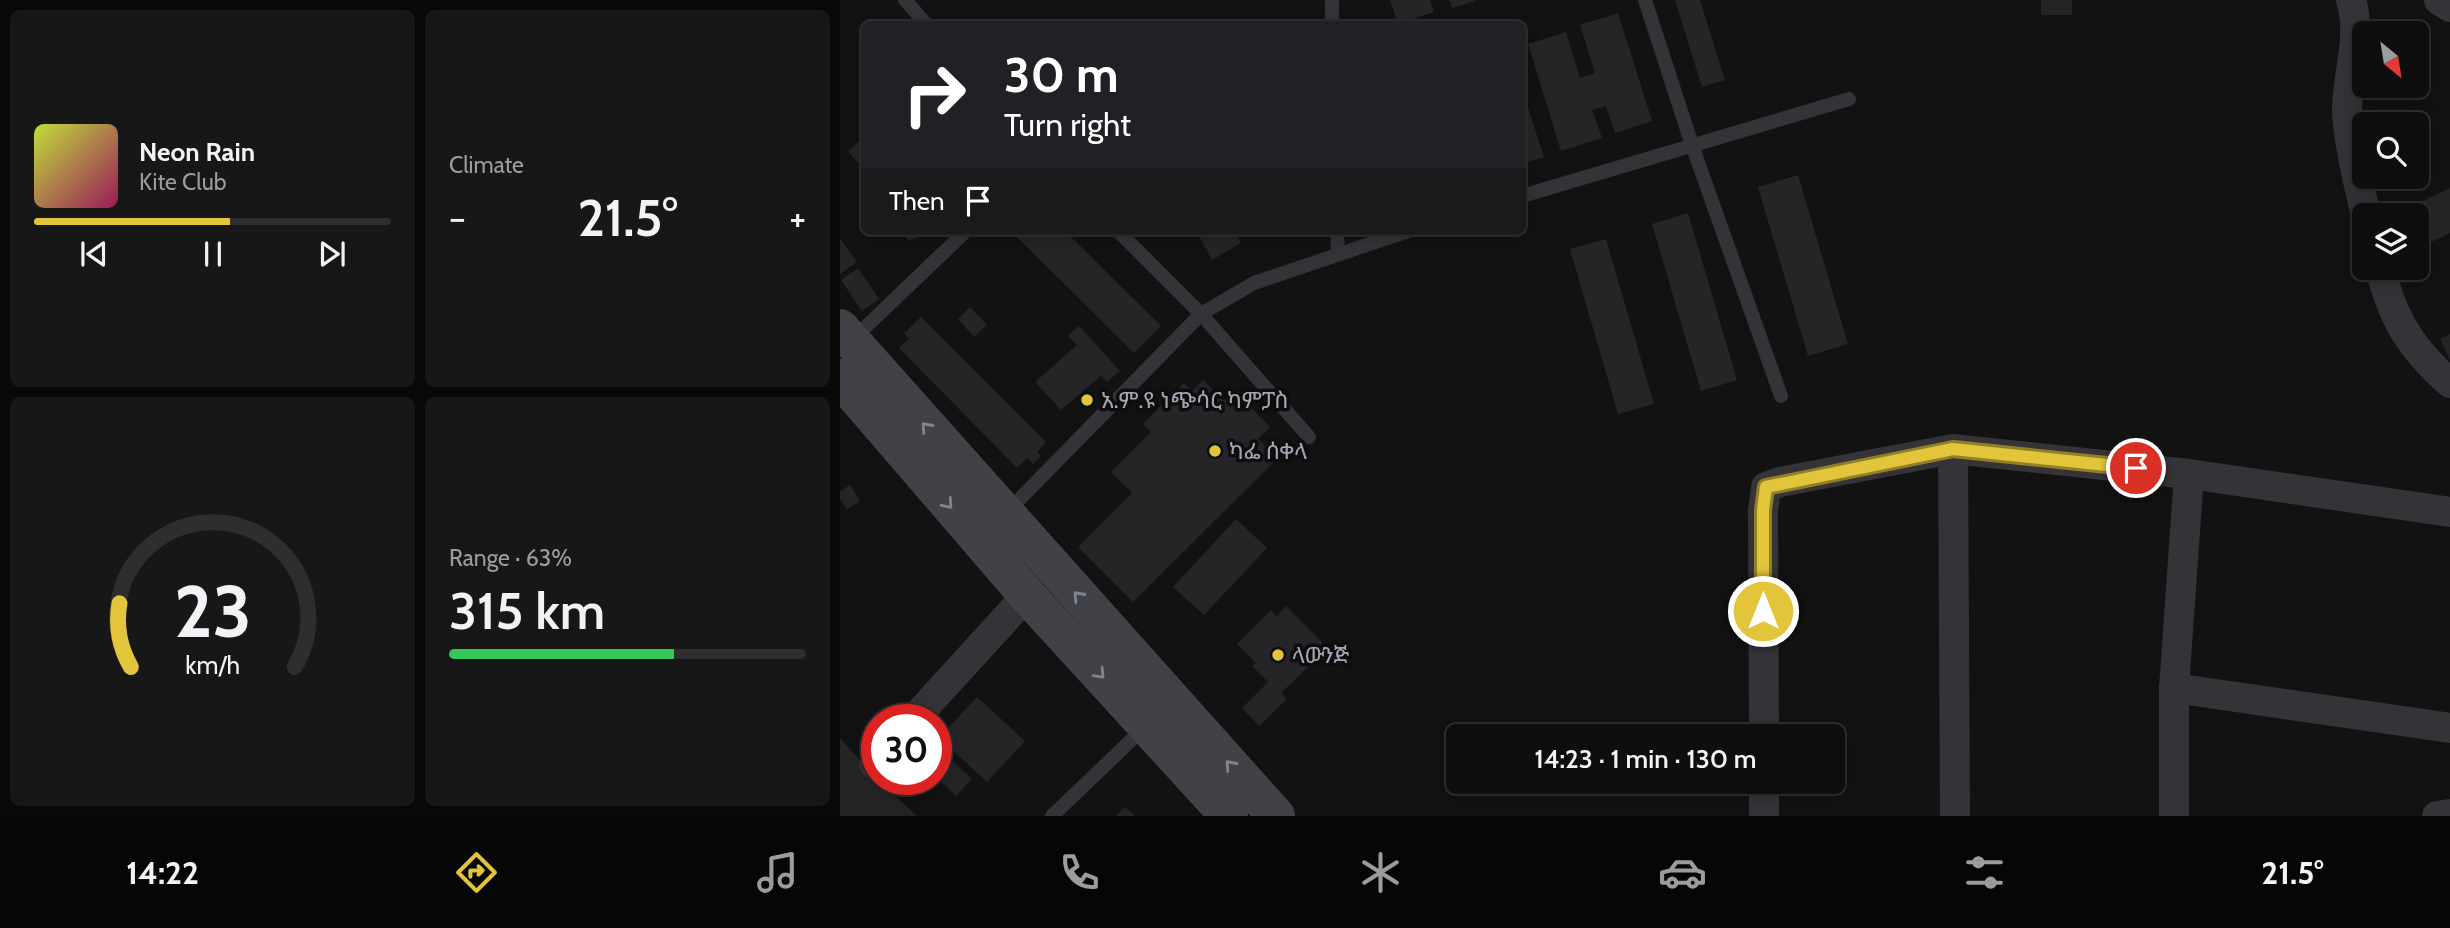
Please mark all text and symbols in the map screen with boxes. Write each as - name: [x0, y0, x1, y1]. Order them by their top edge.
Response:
- north arrow: [2352, 21, 2429, 98]
- map controls: [2352, 21, 2429, 280]
- text: 30 m: [1004, 45, 1119, 104]
- icon: right: [889, 49, 980, 140]
- text: Turn right: [1004, 105, 1131, 144]
- button: search: [2352, 112, 2429, 189]
- text: Neon Rain: [139, 136, 255, 168]
- text: Climate: [449, 151, 524, 179]
- text: Kite Club: [139, 168, 226, 196]
- icon: arrive: [959, 182, 997, 220]
- text: Then: [889, 185, 945, 217]
- text: 21.5°: [577, 186, 678, 249]
- text: −: [449, 194, 466, 241]
- text: +: [789, 194, 806, 241]
- button: layers: [2352, 203, 2429, 280]
- icon: previous: [75, 235, 113, 273]
- icon: pause: [194, 235, 232, 273]
- icon: next: [313, 235, 351, 273]
- place label: አ.ም.ዩ ነጭሳር ካምፓስ: [1101, 386, 1289, 414]
- marker: አ.ም.ዩ ነጭሳር ካምፓስ: [1079, 392, 1095, 408]
- one-way arrow: [922, 422, 934, 435]
- place label: ካፌ ሰቀላ: [1229, 437, 1307, 465]
- pin: [2106, 438, 2166, 498]
- marker: ካፌ ሰቀላ: [1207, 443, 1223, 459]
- icon: arrive: [2117, 449, 2155, 487]
- one-way arrow: [940, 496, 952, 509]
- text: Range · 63%: [449, 544, 572, 572]
- text: 23: [174, 568, 251, 656]
- position arrow: [1726, 574, 1800, 648]
- text: 315 km: [449, 579, 605, 642]
- one-way arrow: [1074, 591, 1086, 604]
- place label: ላውንጅ: [1292, 641, 1350, 669]
- marker: ላውንጅ: [1270, 647, 1286, 663]
- text: km/h: [185, 650, 240, 680]
- one-way arrow: [1091, 666, 1104, 679]
- speed limit sign: 30: [861, 704, 952, 795]
- text: 14:23 · 1 min · 130 m: [1534, 743, 1757, 775]
- one-way arrow: [1226, 760, 1238, 773]
- icon: directions: [452, 848, 501, 897]
- icon: music: [753, 848, 802, 897]
- icon: phone: [1055, 848, 1104, 897]
- icon: climate: [1356, 848, 1405, 897]
- icon: car: [1658, 848, 1707, 897]
- icon: filters: [1960, 848, 2009, 897]
- text: 14:22: [126, 853, 199, 892]
- text: 21.5°: [2261, 853, 2324, 892]

